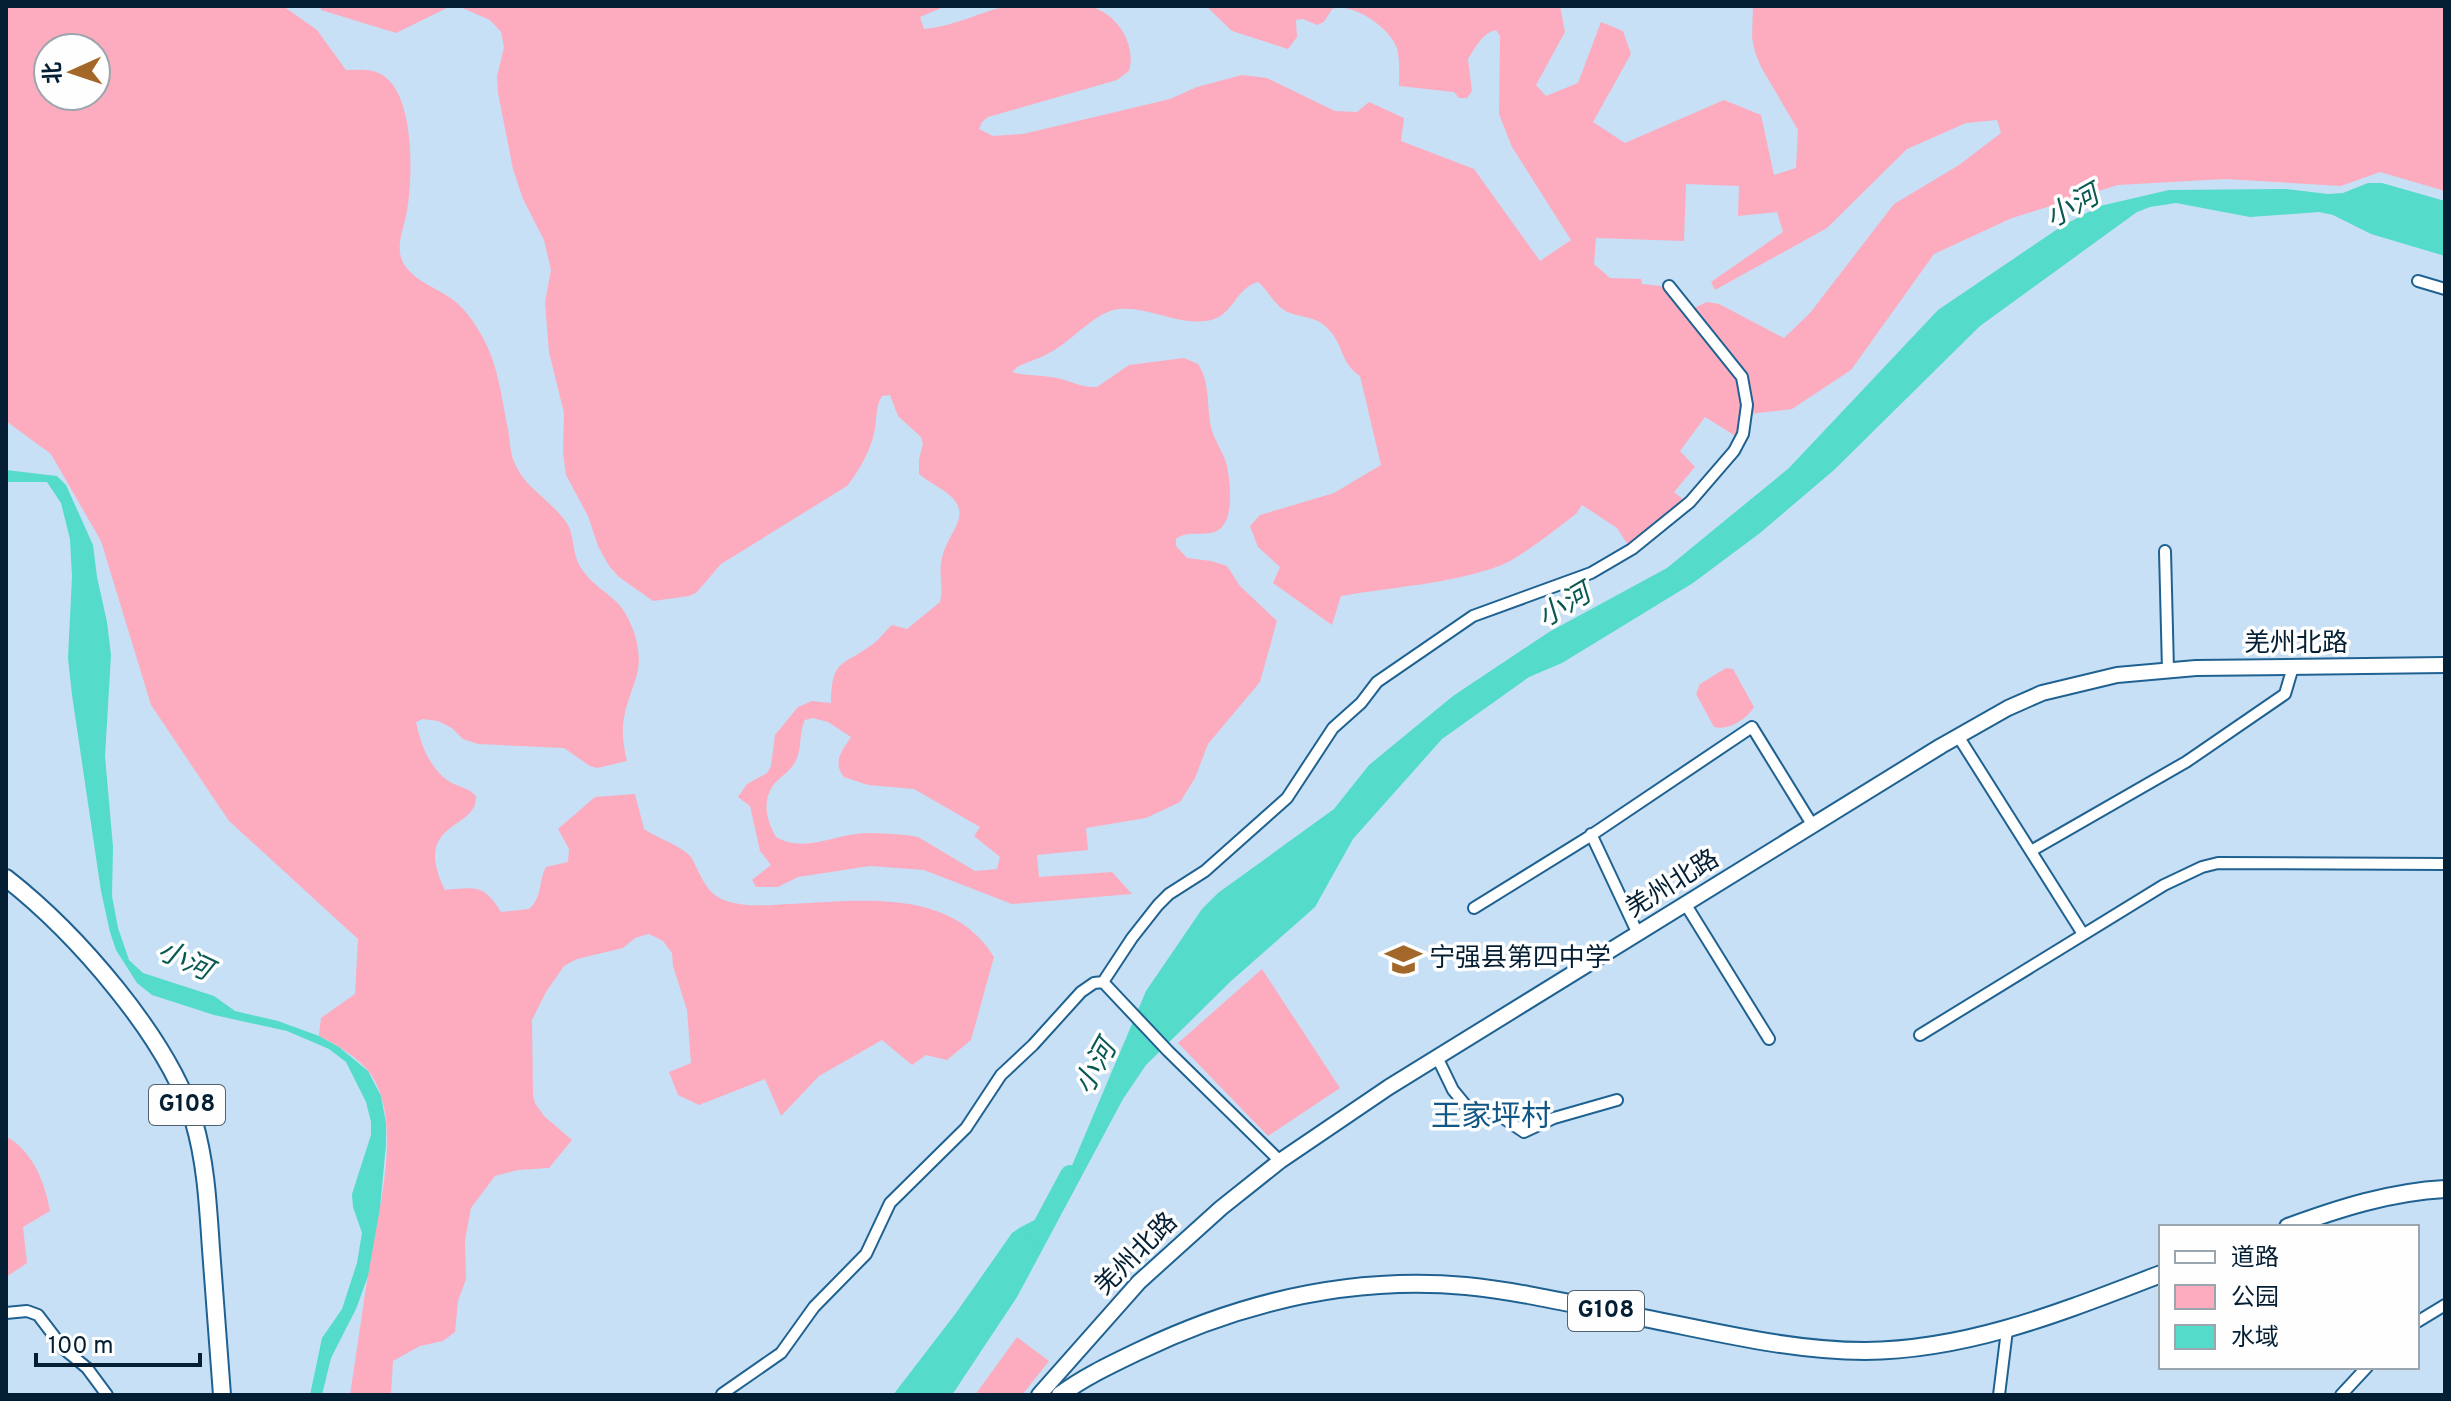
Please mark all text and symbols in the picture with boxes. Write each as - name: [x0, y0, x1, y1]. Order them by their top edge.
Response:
- north arrow: [32, 32, 112, 112]
- text: 北: [40, 61, 69, 85]
- water label: 小河: [2040, 176, 2111, 237]
- water label: 小河: [1532, 575, 1603, 637]
- street label: 羌州北路: [2244, 628, 2348, 661]
- street label: 羌州北路: [1620, 843, 1726, 927]
- water label: 小河: [151, 934, 222, 992]
- school or university icon: 宁强县第四中学: [1384, 940, 1422, 978]
- place label: 宁强县第四中学: [1429, 943, 1611, 976]
- water label: 小河: [1068, 1030, 1129, 1101]
- road number: G108: [149, 1085, 225, 1125]
- district label: 王家坪村: [1431, 1100, 1551, 1137]
- street label: 羌州北路: [1089, 1207, 1185, 1303]
- legend: [2159, 1225, 2419, 1369]
- text: 道路: [2231, 1244, 2279, 1274]
- text: 公园: [2231, 1284, 2279, 1314]
- road number: G108: [1568, 1291, 1644, 1331]
- scale bar: [36, 1317, 200, 1367]
- text: 水域: [2231, 1324, 2279, 1354]
- text: 100 m: [48, 1332, 114, 1362]

